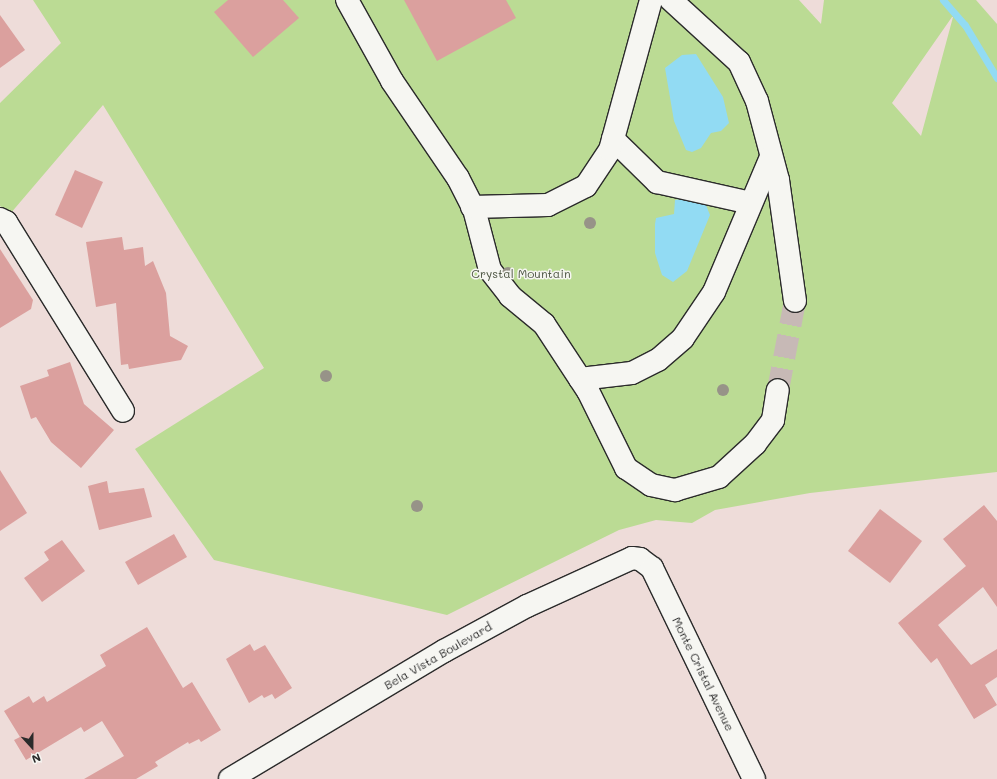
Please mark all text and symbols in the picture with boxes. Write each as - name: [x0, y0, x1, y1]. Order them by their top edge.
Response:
- park label: Crystal Mountain: [471, 267, 571, 281]
- street label: Monte Cristal Avenue: [669, 615, 737, 733]
- street label: Bela Vista Boulevard: [382, 619, 494, 693]
- north arrow: [12, 727, 52, 767]
- text: N: [30, 750, 43, 767]

